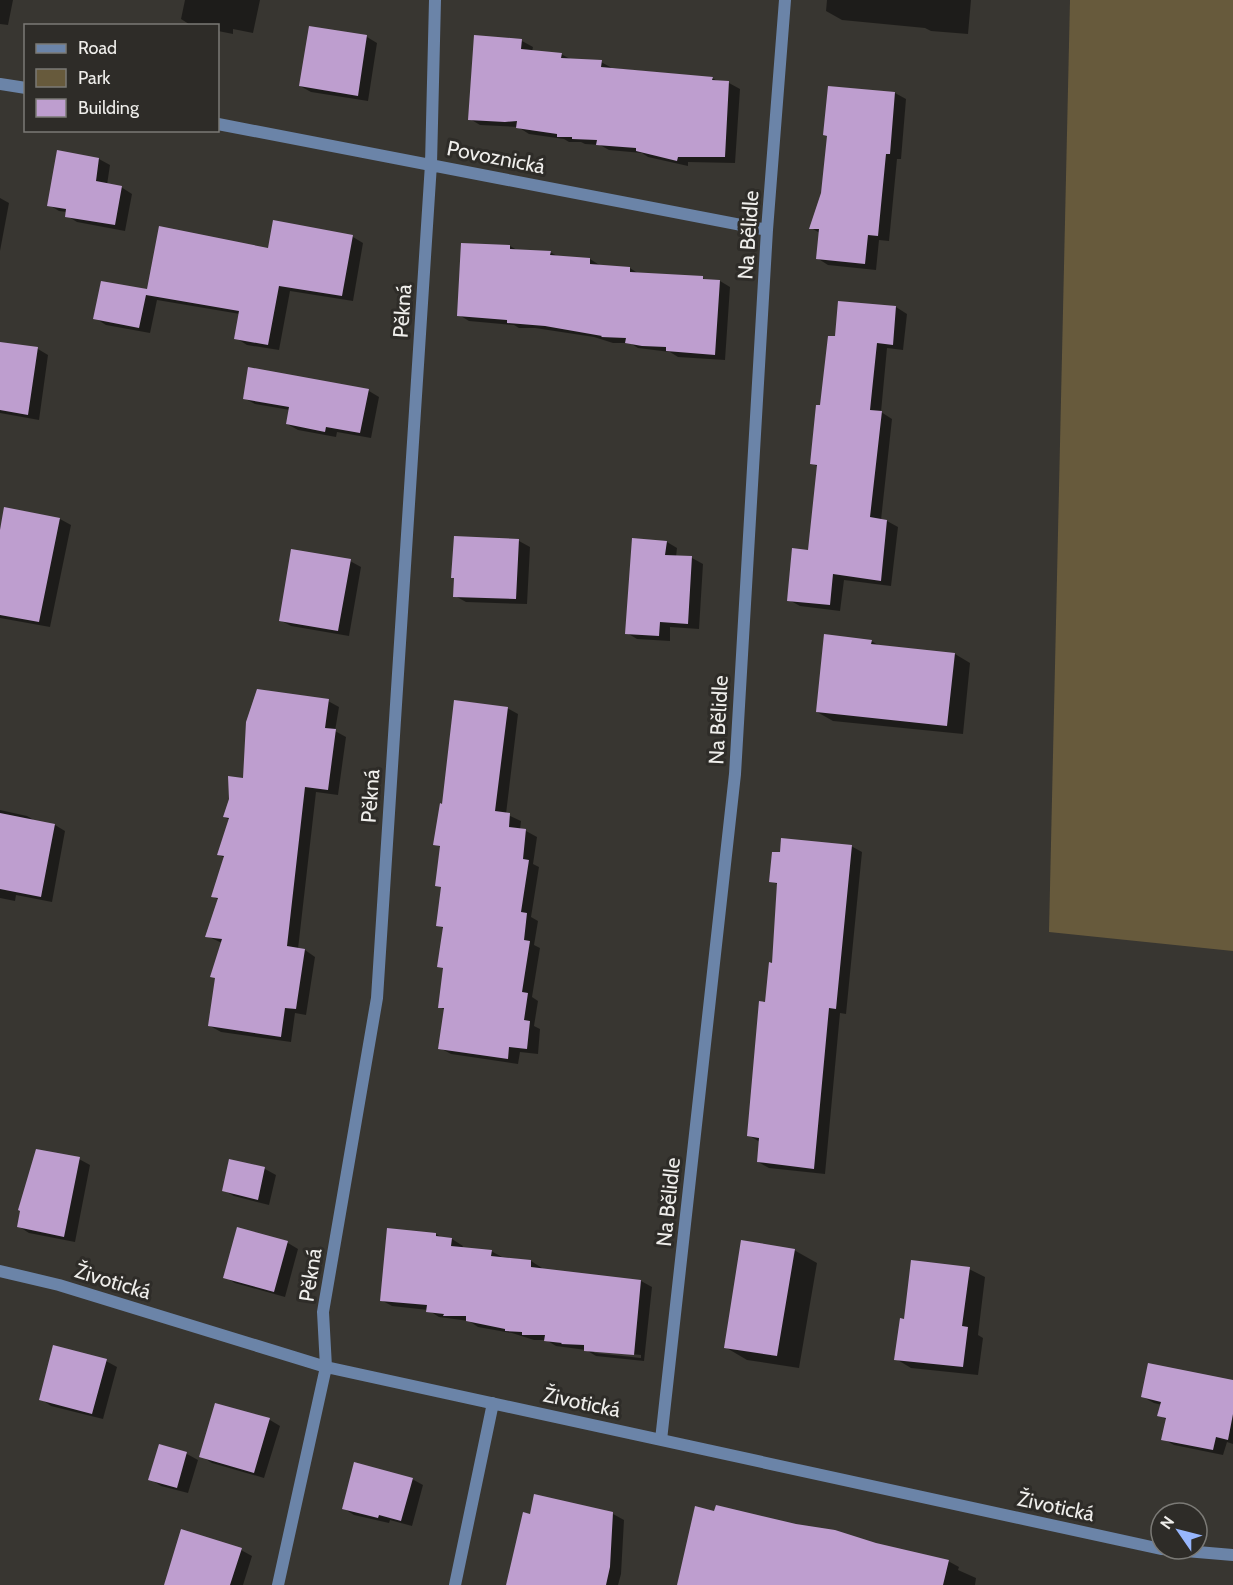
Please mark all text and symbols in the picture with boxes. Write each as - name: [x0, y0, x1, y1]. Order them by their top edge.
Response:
- legend: [24, 24, 219, 132]
- text: Road: [78, 37, 117, 59]
- text: Park: [78, 67, 111, 89]
- text: Building: [78, 97, 140, 119]
- street label: Povoznická: [445, 135, 547, 179]
- street label: Na Bělidle: [732, 189, 764, 280]
- street label: Pěkná: [388, 283, 416, 339]
- street label: Na Bělidle: [703, 674, 733, 765]
- street label: Pěkná: [356, 768, 384, 824]
- street label: Na Bělidle: [651, 1156, 685, 1248]
- street label: Pěkná: [293, 1246, 327, 1304]
- street label: Životická: [72, 1257, 154, 1304]
- street label: Životická: [541, 1381, 623, 1422]
- street label: Životická: [1015, 1485, 1097, 1526]
- north arrow: [1149, 1501, 1209, 1561]
- text: N: [1156, 1513, 1178, 1533]

